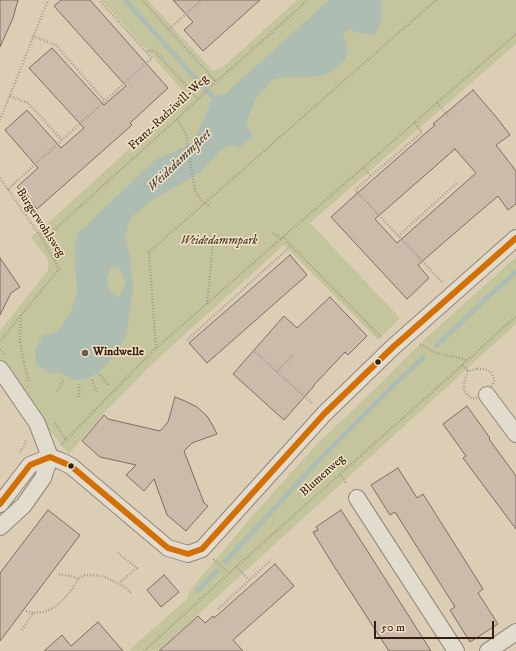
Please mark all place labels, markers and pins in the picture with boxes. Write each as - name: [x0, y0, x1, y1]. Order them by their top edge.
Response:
- place label: Windwelle: [93, 346, 144, 360]
- marker: Windwelle: [80, 348, 90, 358]
- unlabelled marker: [373, 357, 383, 367]
- unlabelled marker: [66, 461, 76, 471]

